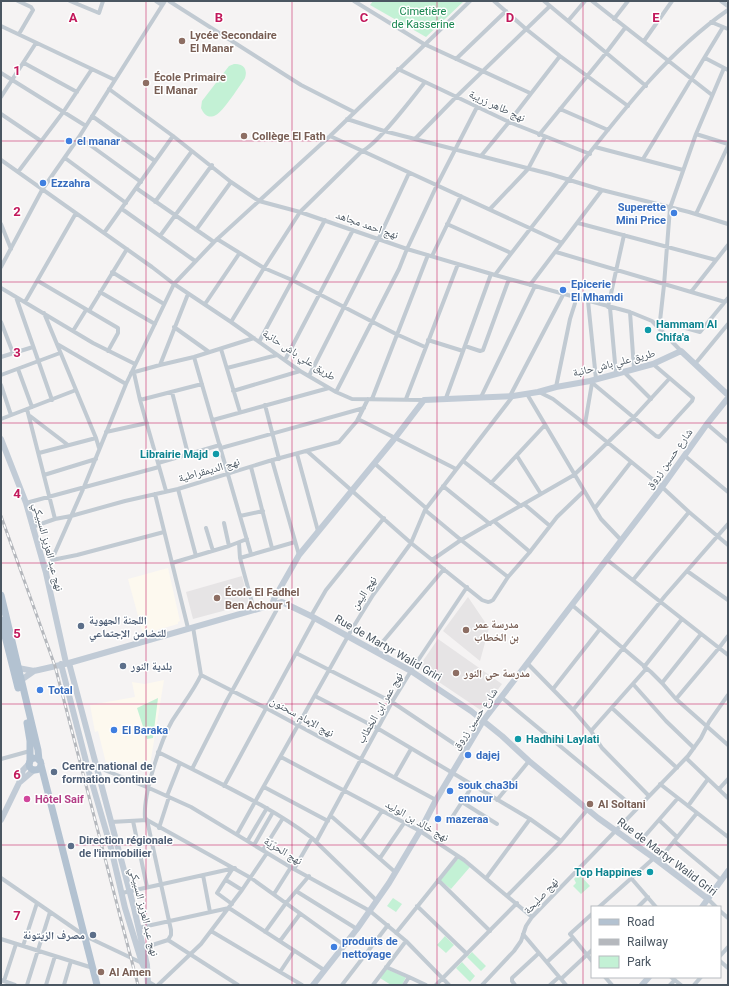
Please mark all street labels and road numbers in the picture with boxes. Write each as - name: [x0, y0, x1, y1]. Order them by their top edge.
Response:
- street label: نهج طاهر زريبة: [467, 87, 527, 125]
- street label: نهج احمد مجاهد: [334, 208, 400, 242]
- street label: طريق علي باش حانبة: [259, 327, 338, 385]
- street label: طريق علي باش حانبة: [571, 346, 657, 381]
- street label: شارع حسين زروق: [643, 426, 695, 492]
- street label: نهج الديمقراطية: [177, 455, 241, 485]
- street label: نهج عبد العزيز السبيكي: [28, 501, 66, 593]
- street label: نهج اليمن: [348, 574, 380, 612]
- street label: Rue de Martyr Walid Griri: [332, 612, 444, 684]
- street label: نهج عمر ابن الخطاب: [354, 670, 406, 746]
- street label: شارع حسين زروق: [450, 686, 500, 752]
- street label: نهج الإمام سحنون: [268, 694, 336, 740]
- street label: نهج خالد بن الوليد: [383, 798, 451, 844]
- street label: Rue de Martyr Walid Griri: [615, 815, 719, 899]
- street label: نهج الحرّيّة: [261, 834, 305, 868]
- street label: نهج عبد العزيز السبيكي: [125, 866, 161, 958]
- street label: نهج صليحة: [521, 875, 561, 917]

